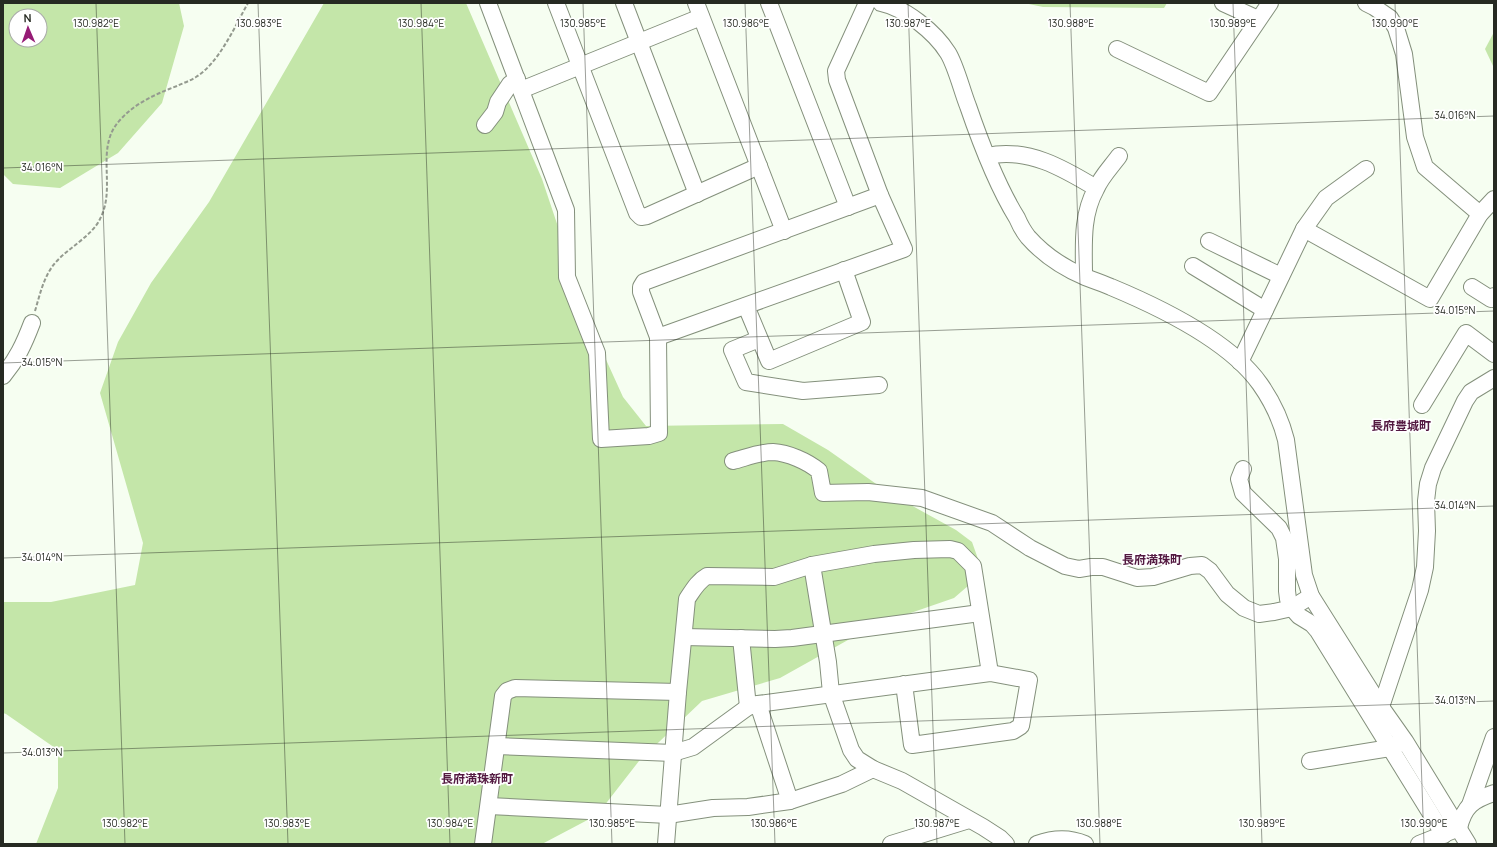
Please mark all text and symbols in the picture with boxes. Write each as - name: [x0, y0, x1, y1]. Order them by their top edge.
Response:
- north arrow: [8, 8, 48, 48]
- text: N: [23, 10, 32, 25]
- text: 130.982°E: [73, 16, 119, 30]
- text: 130.983°E: [236, 16, 282, 30]
- text: 130.984°E: [398, 16, 444, 30]
- text: 130.985°E: [560, 16, 606, 30]
- text: 130.986°E: [723, 16, 770, 30]
- text: 130.987°E: [885, 16, 931, 30]
- text: 130.988°E: [1048, 16, 1094, 30]
- text: 130.989°E: [1210, 16, 1257, 30]
- text: 130.990°E: [1372, 16, 1419, 30]
- text: 34.016°N: [1434, 108, 1476, 122]
- text: 34.016°N: [21, 160, 63, 174]
- text: 34.015°N: [1435, 303, 1476, 317]
- text: 34.015°N: [22, 355, 63, 369]
- district label: 長府豊城町: [1371, 417, 1431, 434]
- text: 34.014°N: [1434, 498, 1476, 512]
- text: 34.014°N: [21, 550, 63, 564]
- district label: 長府満珠町: [1122, 551, 1182, 568]
- text: 34.013°N: [1435, 693, 1475, 707]
- text: 34.013°N: [22, 745, 62, 759]
- district label: 長府満珠新町: [441, 770, 513, 787]
- text: 130.982°E: [102, 816, 148, 830]
- text: 130.983°E: [264, 816, 310, 830]
- text: 130.984°E: [427, 816, 473, 830]
- text: 130.985°E: [589, 816, 635, 830]
- text: 130.986°E: [751, 816, 798, 830]
- text: 130.987°E: [914, 816, 960, 830]
- text: 130.988°E: [1076, 816, 1122, 830]
- text: 130.989°E: [1239, 816, 1286, 830]
- text: 130.990°E: [1401, 816, 1448, 830]

